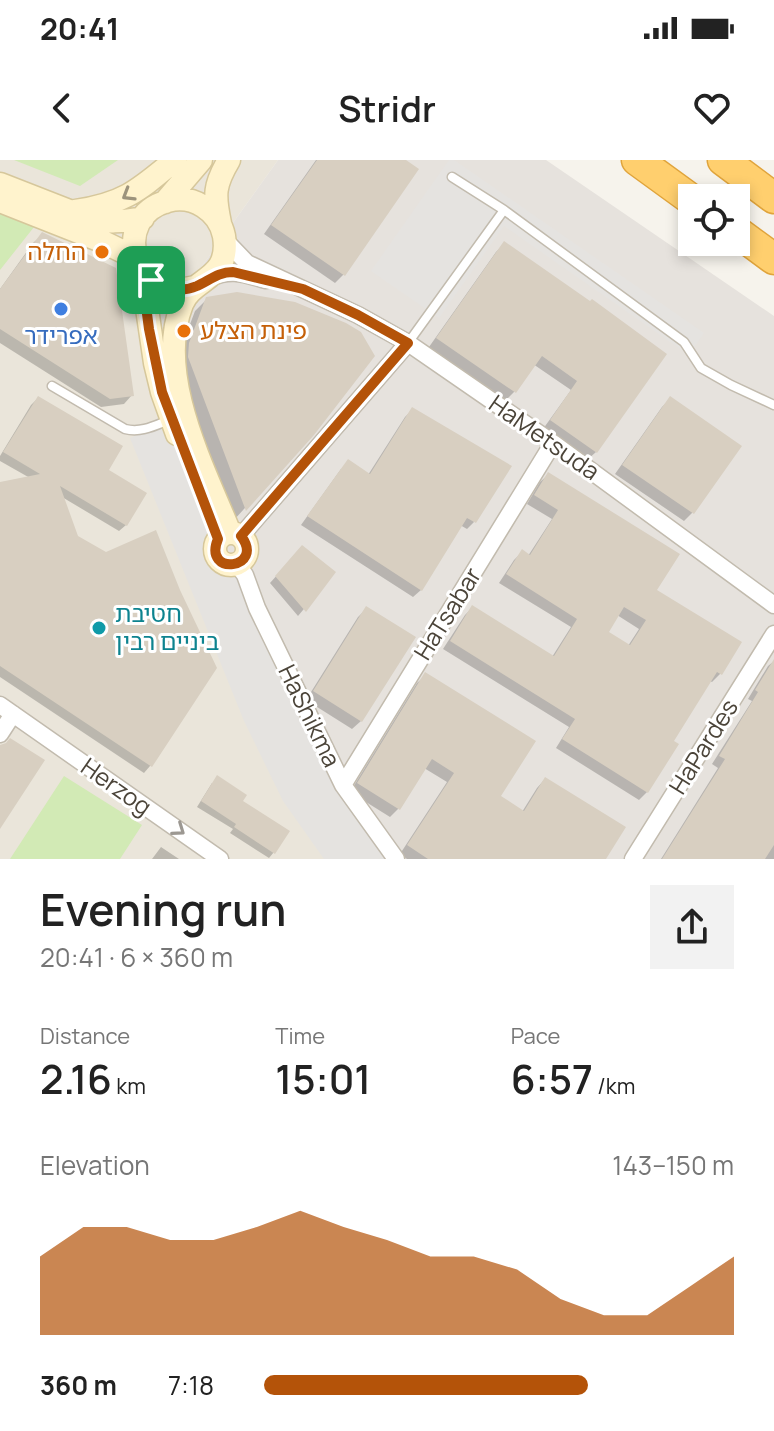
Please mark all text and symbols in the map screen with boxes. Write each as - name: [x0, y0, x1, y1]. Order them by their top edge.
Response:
- text: 20:41: [40, 8, 119, 49]
- text: Stridr: [338, 84, 436, 133]
- icon: back: [40, 86, 84, 130]
- icon: heart: [690, 86, 734, 130]
- map controls: [678, 184, 750, 256]
- button: locate: [678, 184, 750, 256]
- one-way arrow: [122, 186, 137, 201]
- place label: החלה: [27, 234, 86, 267]
- marker: החלה: [93, 243, 111, 261]
- pin: [117, 246, 185, 314]
- icon: arrive: [129, 258, 173, 302]
- marker: אפרידר: [52, 300, 70, 318]
- place label: פינת הצלע: [200, 313, 307, 346]
- place label: אפרידר: [24, 318, 98, 351]
- marker: פינת הצלע: [175, 322, 193, 340]
- street label: HaMetsuda: [483, 387, 607, 487]
- street label: HaTsabar: [405, 560, 488, 666]
- place label: חטיבת ביניים רבין: [115, 596, 220, 657]
- marker: חטיבת ביניים רבין: [90, 619, 108, 637]
- street label: HaShikma: [271, 659, 349, 772]
- street label: HaPardes: [661, 692, 745, 800]
- street label: Herzog: [75, 750, 159, 822]
- one-way arrow: [170, 820, 184, 835]
- text: Evening run: [40, 879, 286, 939]
- button: share: [650, 885, 734, 969]
- text: 20:41 · 6 × 360 m: [40, 939, 233, 975]
- text: Distance: [40, 1021, 130, 1051]
- text: Time: [275, 1021, 325, 1051]
- text: Pace: [511, 1021, 560, 1051]
- text: 2.16: [40, 1051, 112, 1106]
- text: 15:01: [275, 1051, 371, 1106]
- text: 6:57: [511, 1051, 593, 1106]
- text: km: [112, 1071, 146, 1101]
- text: /km: [593, 1071, 635, 1101]
- text: Elevation: [40, 1147, 150, 1183]
- text: 143–150 m: [612, 1147, 734, 1183]
- text: 360 m: [40, 1367, 117, 1403]
- text: 7:18: [168, 1367, 214, 1403]

